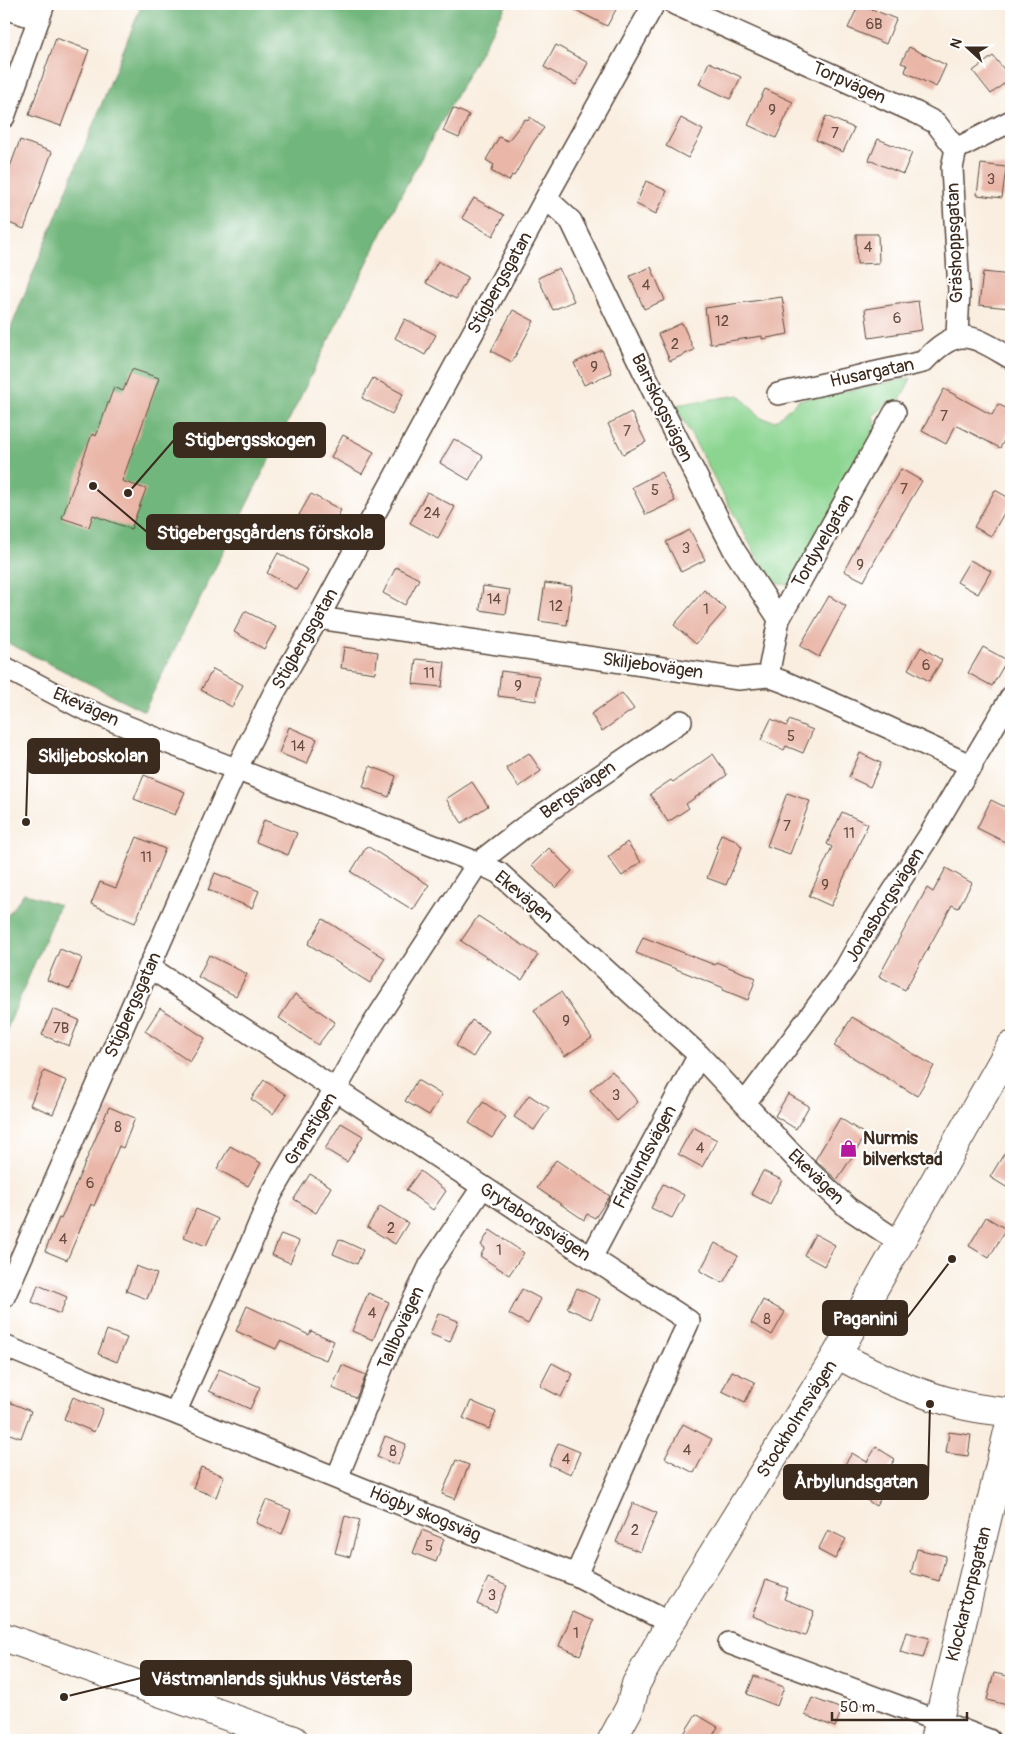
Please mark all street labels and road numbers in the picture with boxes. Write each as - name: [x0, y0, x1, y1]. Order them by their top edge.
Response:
- street label: Torpvägen: [809, 57, 889, 109]
- street label: Gräshoppsgatan: [941, 182, 969, 304]
- street label: Stigbergsgatan: [462, 228, 538, 338]
- street label: Barrskogsvägen: [626, 350, 698, 466]
- street label: Husargatan: [828, 353, 916, 393]
- street label: Tordyvelgatan: [787, 490, 859, 592]
- street label: Stigbergsgatan: [267, 584, 343, 694]
- street label: Skiljebovägen: [601, 648, 705, 684]
- street label: Ekevägen: [49, 682, 123, 732]
- street label: Bergsvägen: [536, 756, 620, 824]
- street label: Jonasborgsvägen: [840, 843, 930, 967]
- street label: Ekevägen: [490, 866, 558, 928]
- street label: Stigbergsgatan: [99, 949, 167, 1061]
- street label: Granstigen: [279, 1088, 343, 1170]
- street label: Fridlundsvägen: [608, 1101, 682, 1213]
- street label: Ekevägen: [783, 1144, 849, 1210]
- street label: Grytaborgsvägen: [475, 1177, 595, 1267]
- street label: Tallbovägen: [372, 1283, 430, 1373]
- street label: Stockholmsvägen: [752, 1356, 842, 1482]
- street label: Högby skogsväg: [366, 1481, 484, 1547]
- street label: Klockartorpsgatan: [941, 1524, 997, 1664]

